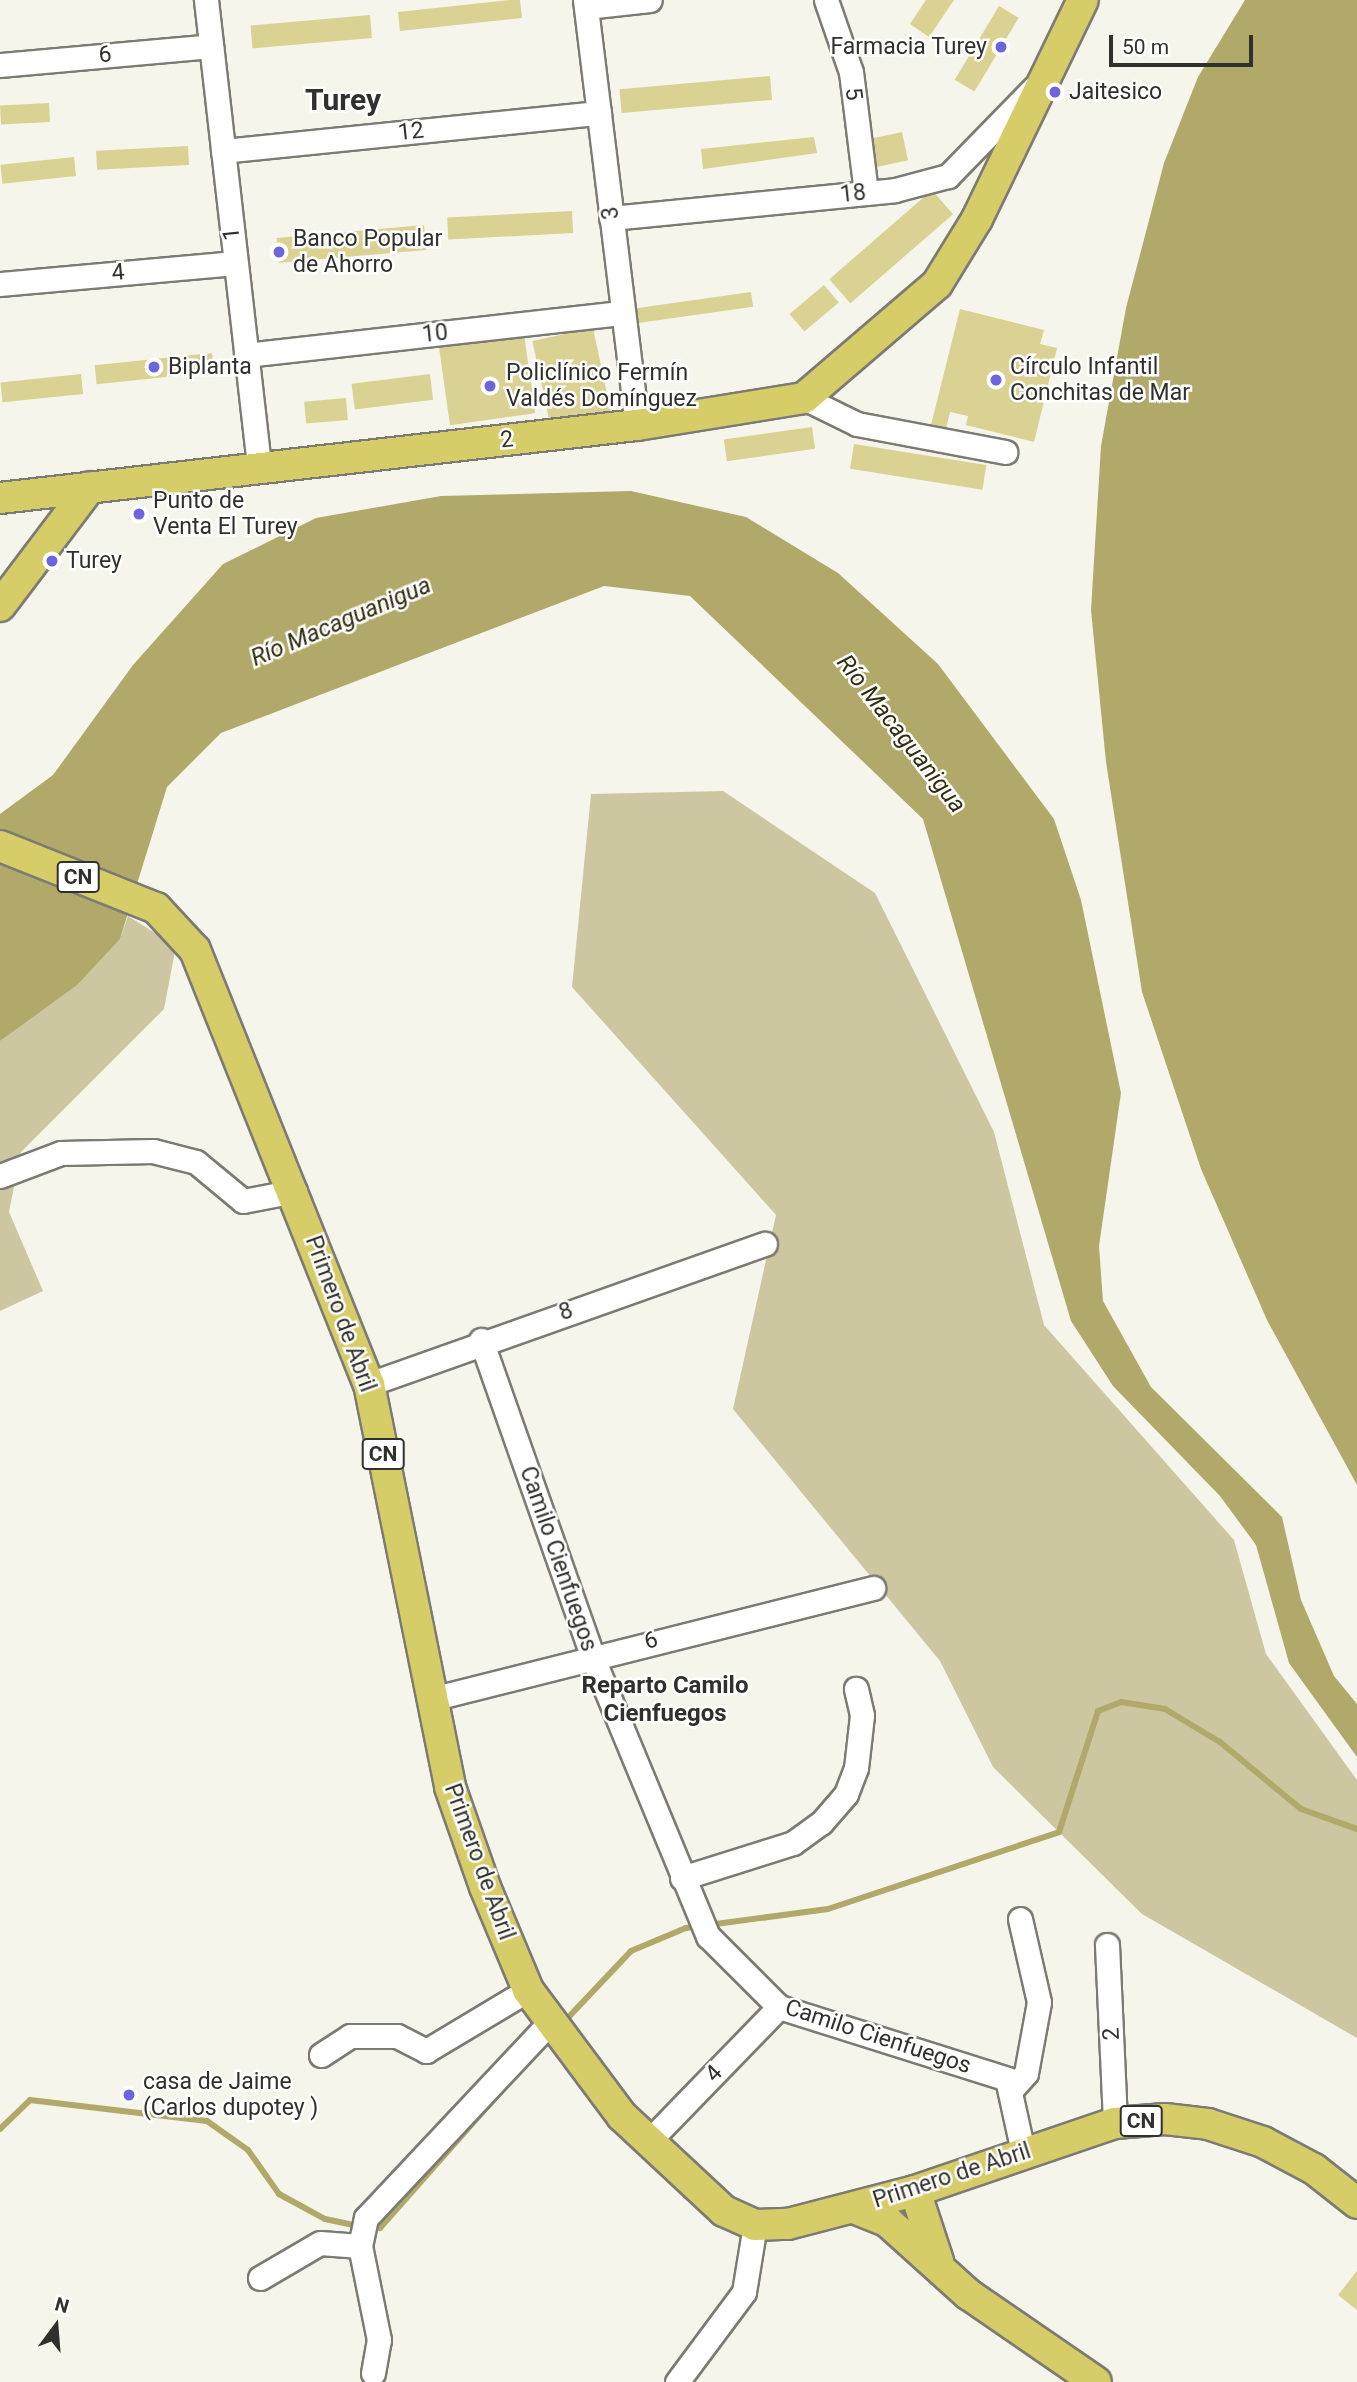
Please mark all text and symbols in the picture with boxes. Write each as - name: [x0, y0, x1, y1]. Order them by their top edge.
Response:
- scale bar: [1112, 21, 1256, 65]
- place label: Farmacia Turey: [830, 33, 987, 61]
- text: 50 m: [1122, 35, 1169, 59]
- marker: Farmacia Turey: [993, 39, 1009, 55]
- street label: 6: [97, 41, 113, 69]
- place label: Jaitesico: [1069, 78, 1162, 106]
- district label: Turey: [305, 82, 381, 118]
- marker: Jaitesico: [1047, 84, 1063, 100]
- street label: 5: [838, 86, 868, 102]
- street label: 12: [397, 117, 425, 147]
- street label: 18: [839, 179, 867, 209]
- street label: 3: [597, 205, 625, 221]
- place label: Banco Popular de Ahorro: [293, 225, 442, 279]
- street label: 1: [218, 226, 246, 242]
- marker: Banco Popular de Ahorro: [271, 244, 287, 260]
- street label: 4: [110, 259, 126, 287]
- street label: 10: [421, 319, 449, 349]
- place label: Biplanta: [168, 353, 252, 381]
- place label: Círculo Infantil Conchitas de Mar: [1010, 353, 1190, 407]
- marker: Biplanta: [146, 359, 162, 375]
- place label: Policlínico Fermín Valdés Domínguez: [506, 359, 697, 413]
- marker: Círculo Infantil Conchitas de Mar: [988, 372, 1004, 388]
- marker: Policlínico Fermín Valdés Domínguez: [480, 376, 500, 396]
- street label: 2: [499, 426, 515, 454]
- place label: Punto de Venta El Turey: [153, 487, 298, 541]
- marker: Punto de Venta El Turey: [131, 506, 147, 522]
- place label: Turey: [66, 547, 122, 575]
- marker: Turey: [44, 553, 60, 569]
- water label: Río Macaguanigua: [247, 571, 435, 673]
- water label: Río Macaguanigua: [830, 649, 972, 819]
- road number: CN: [55, 860, 101, 894]
- street label: Primero de Abril: [299, 1232, 381, 1396]
- street label: 8: [555, 1297, 577, 1327]
- road number: CN: [360, 1436, 406, 1472]
- street label: Camilo Cienfuegos: [513, 1463, 603, 1655]
- street label: 6: [641, 1626, 661, 1656]
- district label: Reparto Camilo Cienfuegos: [582, 1672, 748, 1728]
- street label: Primero de Abril: [438, 1780, 520, 1944]
- street label: Camilo Cienfuegos: [782, 1994, 974, 2080]
- street label: 2: [1098, 2027, 1126, 2041]
- street label: 4: [700, 2060, 728, 2088]
- place label: casa de Jaime (Carlos dupotey ): [143, 2068, 318, 2122]
- marker: casa de Jaime (Carlos dupotey ): [121, 2087, 137, 2103]
- road number: CN: [1118, 2104, 1164, 2138]
- street label: Primero de Abril: [870, 2137, 1034, 2215]
- north arrow: [21, 2291, 91, 2361]
- text: N: [52, 2292, 72, 2318]

